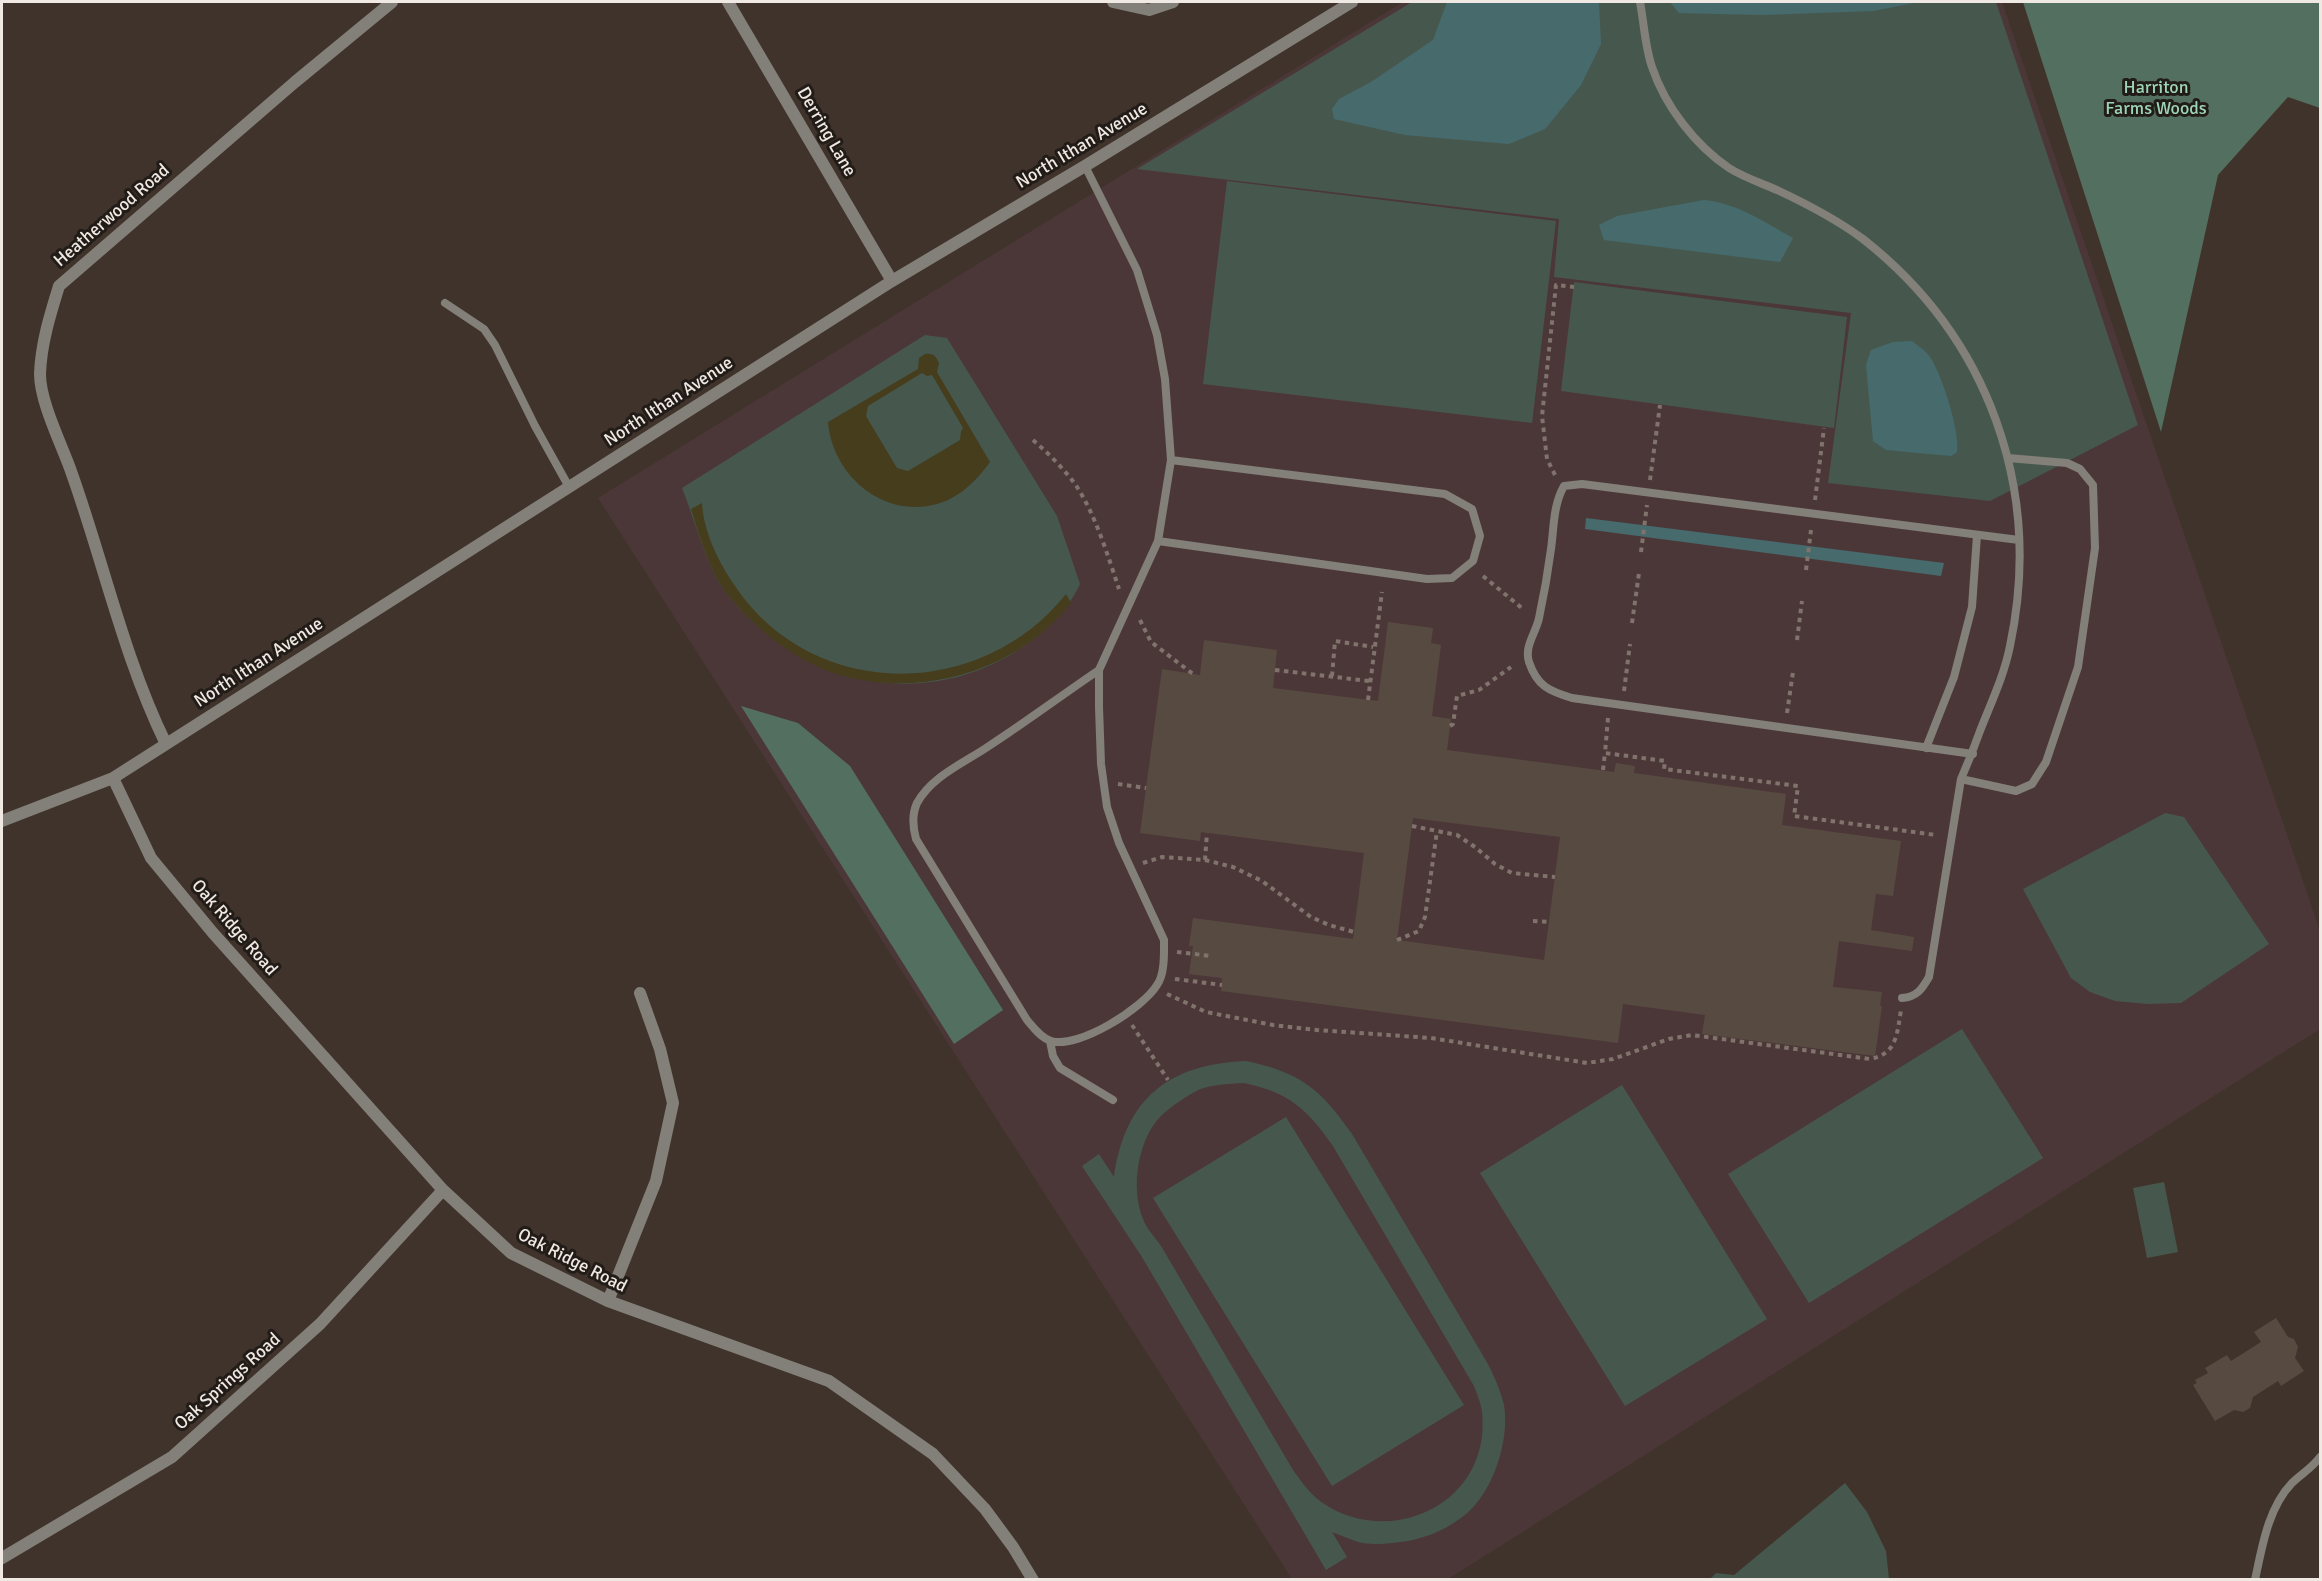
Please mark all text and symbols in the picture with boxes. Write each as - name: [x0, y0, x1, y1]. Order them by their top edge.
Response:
- park label: Harriton Farms Woods: [2105, 77, 2207, 119]
- street label: Derring Lane: [792, 83, 860, 181]
- street label: North Ithan Avenue: [1012, 98, 1152, 194]
- street label: Heatherwood Road: [50, 160, 174, 272]
- street label: North Ithan Avenue: [601, 352, 737, 452]
- street label: North Ithan Avenue: [191, 613, 327, 713]
- street label: Oak Ridge Road: [187, 876, 281, 980]
- street label: Oak Ridge Road: [514, 1224, 630, 1298]
- street label: Oak Springs Road: [171, 1329, 285, 1435]

